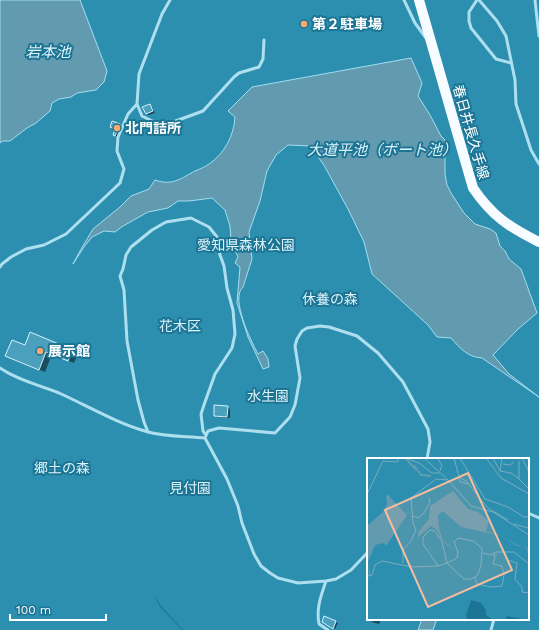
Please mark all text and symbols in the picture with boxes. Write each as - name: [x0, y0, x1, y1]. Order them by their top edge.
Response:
- place label: 第２駐車場: [312, 16, 382, 32]
- marker: 第２駐車場: [299, 19, 309, 29]
- water label: 岩本池: [25, 43, 72, 61]
- street label: 春日井長久手線: [450, 83, 492, 181]
- place label: 北門詰所: [125, 120, 181, 136]
- marker: 北門詰所: [112, 123, 122, 133]
- water label: 大道平池（ボート池）: [307, 141, 457, 159]
- park label: 愛知県森林公園: [197, 237, 295, 253]
- park label: 休養の森: [302, 291, 358, 307]
- park label: 花木区: [159, 318, 201, 334]
- place label: 展示館: [48, 343, 90, 359]
- marker: 展示館: [35, 346, 45, 356]
- park label: 水生園: [247, 388, 289, 404]
- inset map: [367, 458, 529, 620]
- park label: 郷土の森: [34, 460, 90, 476]
- park label: 見付園: [169, 480, 211, 496]
- scale bar: [10, 596, 106, 622]
- text: 100 m: [16, 603, 51, 617]

